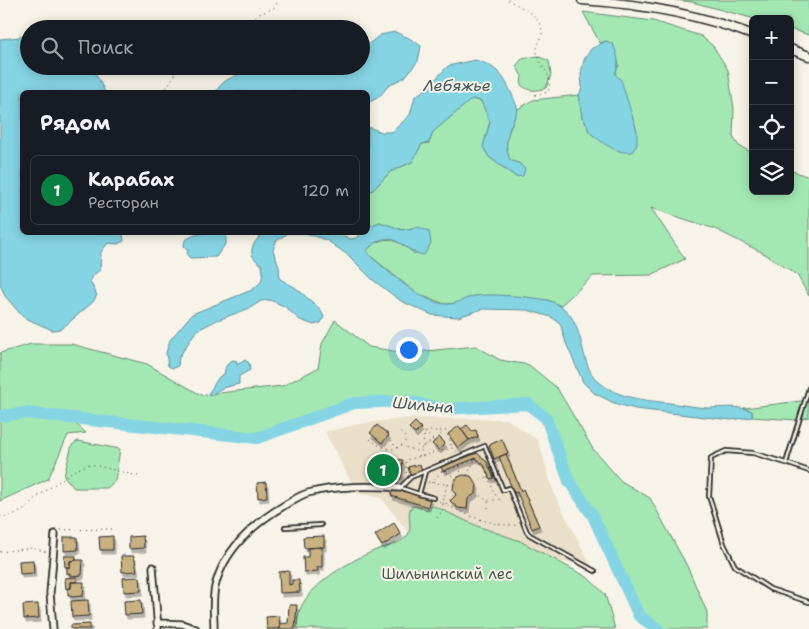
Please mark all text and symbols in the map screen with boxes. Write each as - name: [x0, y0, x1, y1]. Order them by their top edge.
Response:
- map controls: [749, 15, 794, 195]
- button: +: [749, 15, 794, 60]
- search box: [20, 20, 370, 75]
- icon: search: [38, 34, 66, 62]
- text: Поиск: [78, 35, 133, 60]
- button: −: [749, 60, 794, 105]
- water label: Лебяжье: [422, 75, 491, 96]
- button: locate: [749, 105, 794, 150]
- text: Рядом: [40, 109, 110, 137]
- button: layers: [749, 150, 794, 195]
- text: Карабах: [88, 167, 174, 192]
- text: 1: [53, 180, 61, 201]
- text: 120 m: [302, 180, 349, 201]
- text: Ресторан: [88, 192, 159, 213]
- your location: [396, 337, 422, 363]
- water label: Шильна: [391, 392, 455, 418]
- pin: 1: [367, 451, 399, 489]
- park label: Шильнинский лес: [381, 564, 513, 584]

